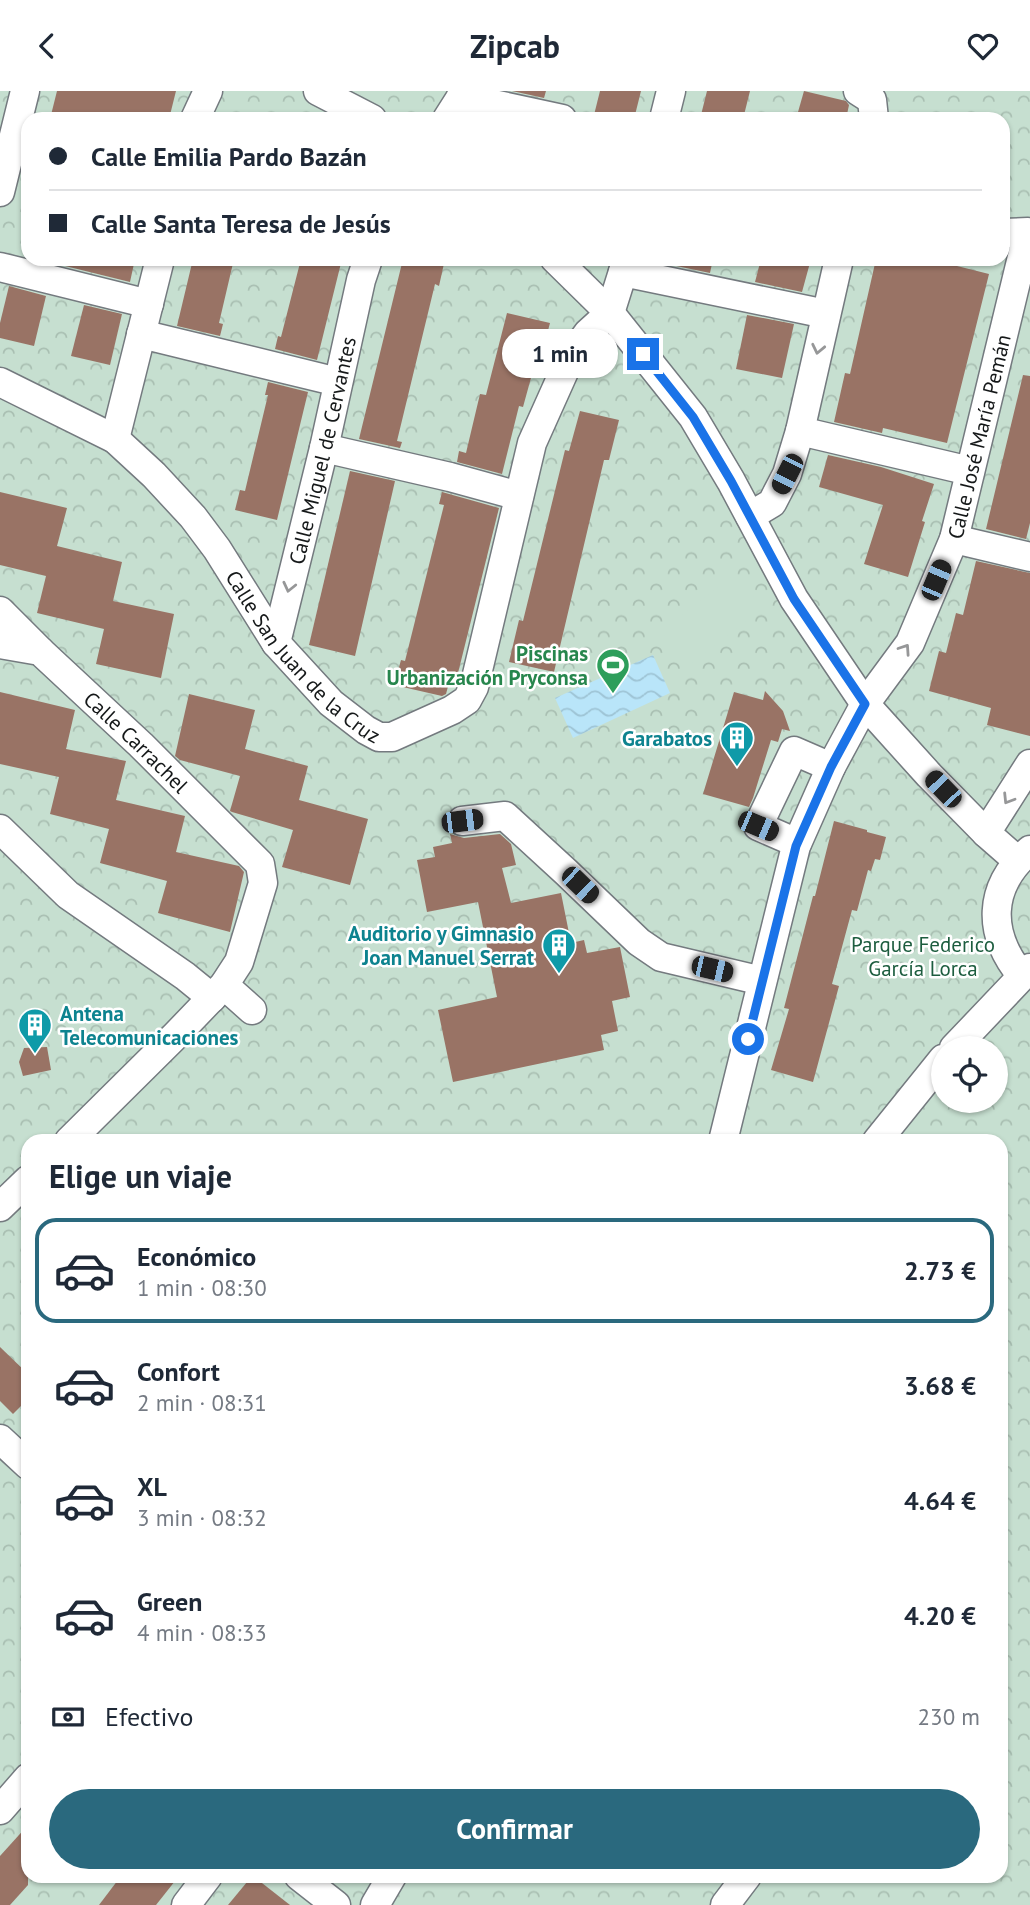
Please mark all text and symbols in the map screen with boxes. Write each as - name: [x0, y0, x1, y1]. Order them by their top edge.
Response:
- text: Zipcab: [470, 25, 560, 67]
- icon: back: [28, 27, 66, 65]
- icon: heart: [964, 27, 1002, 65]
- text: Calle Emilia Pardo Bazán: [91, 140, 367, 173]
- text: Calle Santa Teresa de Jesús: [91, 207, 391, 240]
- callout: 1 min: [503, 329, 618, 379]
- street label: Calle José María Pemán: [941, 331, 1016, 542]
- street label: Calle Miguel de Cervantes: [282, 334, 362, 567]
- route end: [627, 338, 659, 370]
- text: 1 min: [532, 339, 588, 368]
- one-way arrow: [812, 343, 827, 355]
- car: [769, 451, 806, 497]
- car: [919, 557, 954, 603]
- street label: Calle San Juan de la Cruz: [220, 565, 385, 749]
- one-way arrow: [283, 581, 297, 593]
- place label: Piscinas Urbanización Pryconsa: [386, 640, 588, 691]
- one-way arrow: [896, 644, 909, 657]
- sports icon: Piscinas Urbanización Pryconsa: [594, 646, 632, 695]
- street label: Calle Carrachel: [78, 685, 194, 798]
- building icon: Garabatos: [718, 719, 756, 768]
- place label: Garabatos: [622, 725, 712, 752]
- car: [921, 767, 966, 811]
- one-way arrow: [1004, 791, 1017, 804]
- car: [440, 808, 485, 834]
- car: [735, 808, 782, 844]
- car: [558, 863, 603, 907]
- place label: Auditorio y Gimnasio Joan Manuel Serrat: [348, 920, 535, 971]
- building icon: Auditorio y Gimnasio Joan Manuel Serrat: [540, 926, 578, 975]
- park label: Parque Federico García Lorca: [851, 931, 995, 982]
- car: [690, 954, 735, 984]
- place label: Antena Telecomunicaciones: [60, 1000, 239, 1051]
- building icon: Antena Telecomunicaciones: [16, 1006, 54, 1055]
- route start: [732, 1023, 764, 1055]
- map controls: [931, 1036, 1008, 1113]
- button: locate: [931, 1036, 1008, 1113]
- text: Elige un viaje: [49, 1155, 232, 1197]
- icon: car: [53, 1239, 116, 1302]
- text: Económico: [137, 1240, 256, 1273]
- text: 2.73 €: [904, 1254, 976, 1287]
- text: 1 min · 08:30: [137, 1273, 267, 1302]
- icon: car: [53, 1354, 116, 1417]
- text: Confort: [137, 1355, 220, 1388]
- text: 3.68 €: [904, 1369, 976, 1402]
- text: 2 min · 08:31: [137, 1388, 267, 1417]
- icon: car: [53, 1469, 116, 1532]
- text: XL: [137, 1470, 167, 1503]
- text: 4.64 €: [904, 1484, 976, 1517]
- text: 3 min · 08:32: [137, 1503, 267, 1532]
- icon: car: [53, 1584, 116, 1647]
- text: Green: [137, 1585, 202, 1618]
- text: 4.20 €: [904, 1599, 976, 1632]
- text: 4 min · 08:33: [137, 1618, 267, 1647]
- icon: cash: [49, 1698, 87, 1736]
- text: Efectivo: [105, 1700, 194, 1733]
- text: 230 m: [918, 1702, 980, 1731]
- button: Confirmar: [49, 1789, 980, 1869]

